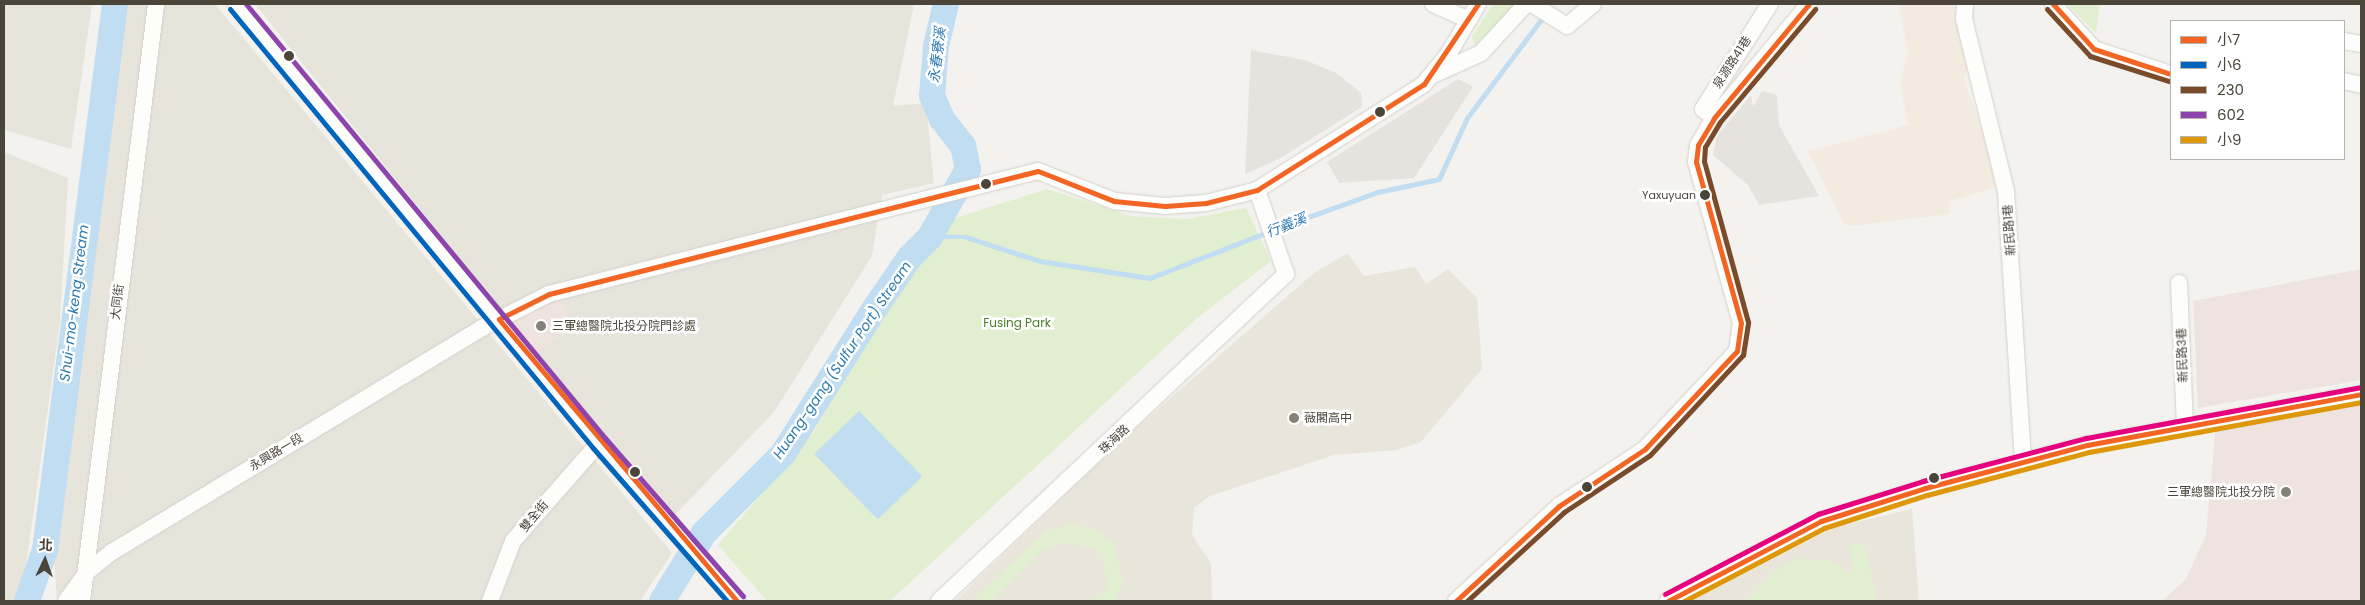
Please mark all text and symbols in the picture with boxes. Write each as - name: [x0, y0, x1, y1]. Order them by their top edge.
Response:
- legend: [2170, 20, 2345, 160]
- water label: 永春寮溪: [925, 26, 949, 84]
- text: 小7: [2217, 29, 2240, 50]
- street label: 泉源路41巷: [1710, 33, 1754, 91]
- unlabelled marker: [284, 51, 294, 61]
- text: 小6: [2217, 54, 2242, 75]
- text: 230: [2217, 79, 2244, 100]
- text: 602: [2217, 104, 2245, 125]
- unlabelled marker: [1375, 107, 1385, 117]
- text: 小9: [2217, 129, 2241, 150]
- unlabelled marker: [981, 179, 991, 189]
- place label: Yaxuyuan: [1642, 188, 1696, 202]
- marker: Yaxuyuan: [1700, 190, 1710, 200]
- street label: 新民路1巷: [2000, 204, 2018, 256]
- water label: 行義溪: [1263, 210, 1309, 240]
- water label: Shui-mo-keng Stream: [56, 224, 92, 382]
- water label: Huang-gang (Sulfur Port) Stream: [769, 258, 915, 462]
- street label: 大同街: [108, 283, 126, 321]
- park label: Fusing Park: [983, 316, 1051, 330]
- marker: 三軍總醫院北投分院門診處: [534, 319, 548, 333]
- place label: 三軍總醫院北投分院門診處: [552, 319, 696, 333]
- street label: 新民路3巷: [2174, 327, 2190, 383]
- place label: 薇閣高中: [1304, 411, 1352, 425]
- marker: 薇閣高中: [1288, 412, 1300, 424]
- street label: 珠海路: [1096, 421, 1132, 457]
- street label: 永興路一段: [247, 430, 305, 474]
- unlabelled marker: [630, 467, 640, 477]
- unlabelled marker: [1929, 473, 1939, 483]
- unlabelled marker: [1582, 482, 1592, 492]
- place label: 三軍總醫院北投分院: [2167, 485, 2275, 499]
- marker: 三軍總醫院北投分院: [2279, 485, 2293, 499]
- street label: 雙全街: [517, 498, 551, 534]
- north arrow: [20, 535, 70, 585]
- text: 北: [38, 535, 53, 555]

